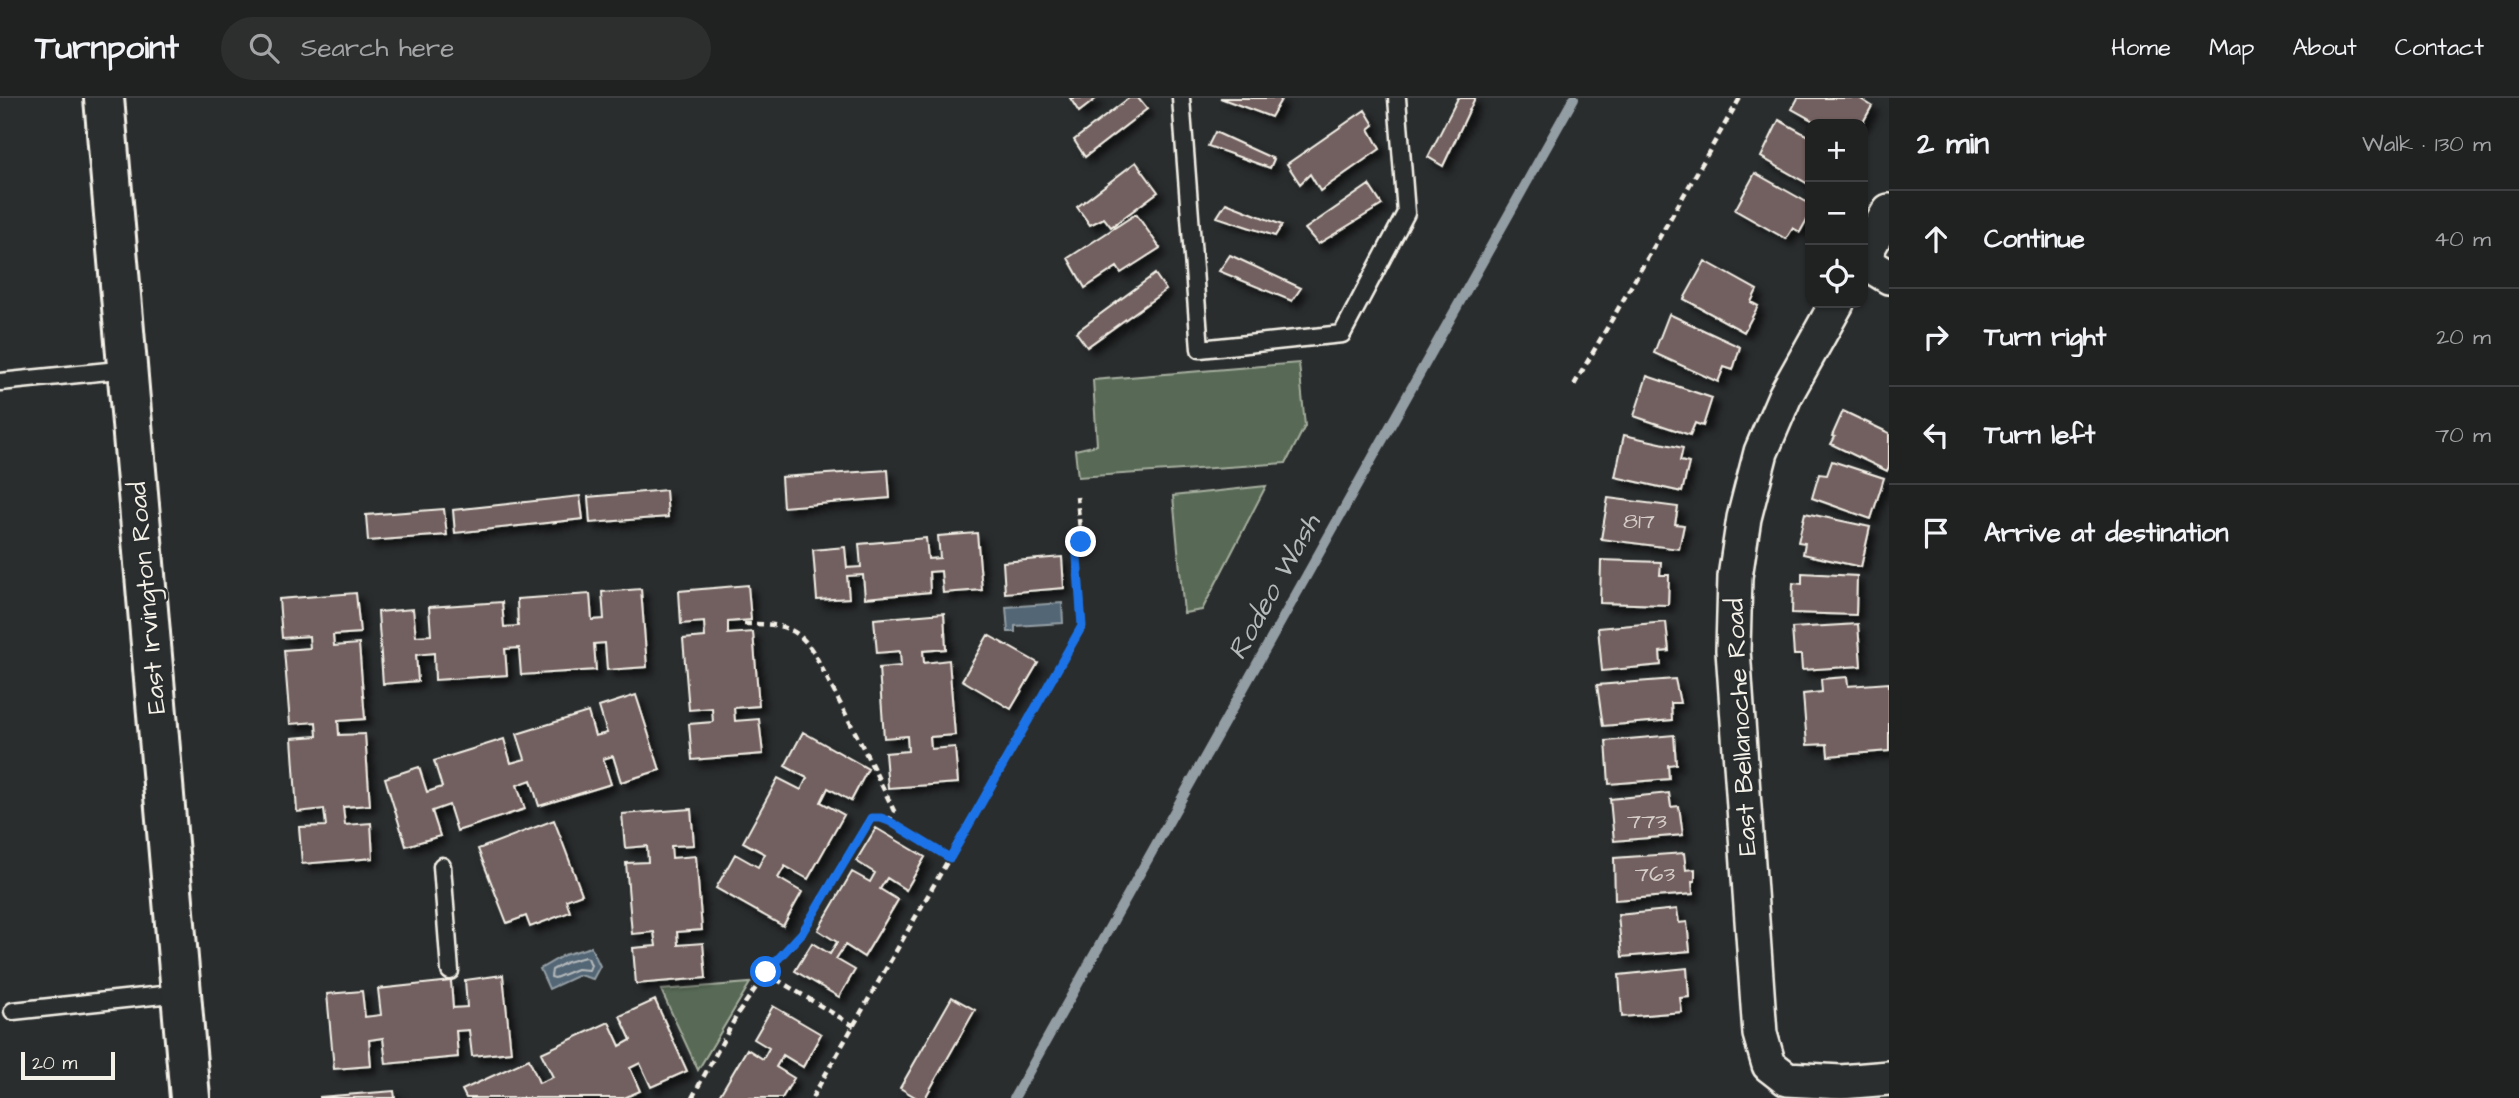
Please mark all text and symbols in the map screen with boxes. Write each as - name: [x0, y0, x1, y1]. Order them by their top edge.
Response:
- search box: [221, 17, 711, 80]
- text: Turnpoint: [35, 25, 179, 71]
- icon: search: [245, 29, 283, 67]
- text: Search here: [301, 30, 454, 66]
- text: Home: [2111, 31, 2171, 65]
- text: Map: [2209, 31, 2254, 65]
- text: About: [2292, 31, 2357, 65]
- text: Contact: [2395, 31, 2484, 65]
- map controls: [1805, 119, 1868, 308]
- button: +: [1805, 119, 1868, 182]
- text: 2 min: [1917, 123, 1989, 165]
- text: Walk · 130 m: [2362, 128, 2491, 160]
- button: −: [1805, 182, 1868, 245]
- icon: ahead: [1917, 220, 1955, 258]
- text: Continue: [1984, 221, 2085, 257]
- text: 40 m: [2434, 223, 2491, 255]
- button: locate: [1805, 245, 1868, 308]
- icon: right: [1917, 318, 1955, 356]
- text: Turn right: [1984, 319, 2106, 355]
- text: 20 m: [2436, 321, 2491, 353]
- icon: left: [1917, 416, 1955, 454]
- text: Turn left: [1984, 417, 2095, 453]
- text: 70 m: [2435, 419, 2491, 451]
- street label: East Irvington Road: [119, 480, 177, 716]
- house number: 817: [1623, 505, 1655, 537]
- water label: Rodeo Wash: [1218, 506, 1331, 667]
- icon: arrive: [1917, 514, 1955, 552]
- text: Arrive at destination: [1984, 515, 2229, 551]
- route end: [1065, 526, 1096, 557]
- street label: East Bellanoche Road: [1716, 597, 1766, 857]
- house number: 773: [1627, 805, 1667, 837]
- house number: 763: [1635, 858, 1675, 890]
- route start: [750, 956, 781, 987]
- scale bar: [21, 1049, 116, 1081]
- text: 20 m: [32, 1050, 77, 1077]

